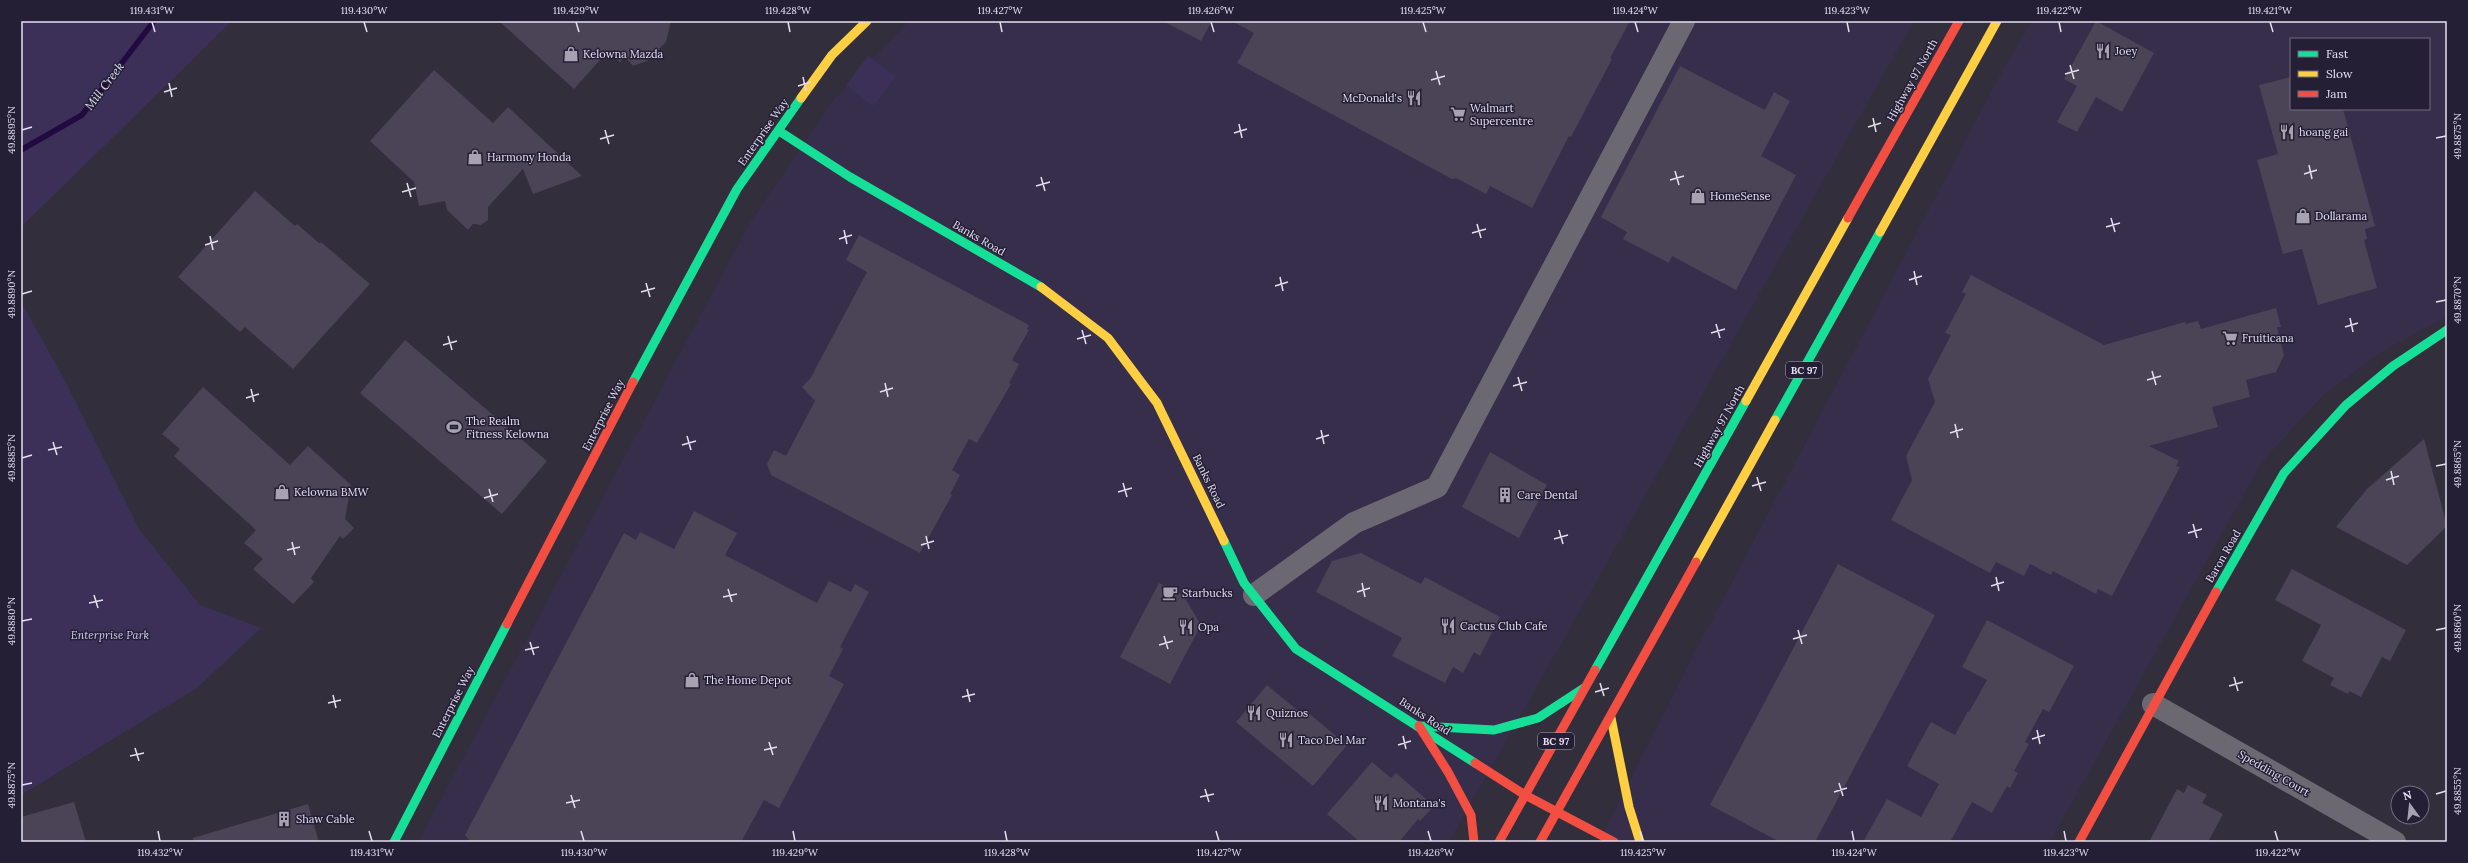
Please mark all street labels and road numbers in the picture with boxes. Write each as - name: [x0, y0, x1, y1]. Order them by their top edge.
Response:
- street label: Highway 97 North: [1884, 36, 1941, 124]
- street label: Enterprise Way: [735, 96, 791, 168]
- street label: Banks Road: [950, 217, 1008, 259]
- road number: BC 97: [1786, 362, 1822, 378]
- street label: Enterprise Way: [579, 377, 627, 453]
- street label: Highway 97 North: [1691, 382, 1748, 470]
- street label: Banks Road: [1190, 452, 1228, 511]
- street label: Baron Road: [2202, 527, 2244, 585]
- street label: Enterprise Way: [429, 664, 477, 740]
- street label: Banks Road: [1397, 694, 1454, 738]
- road number: BC 97: [1538, 733, 1574, 749]
- street label: Spedding Court: [2236, 747, 2313, 800]

